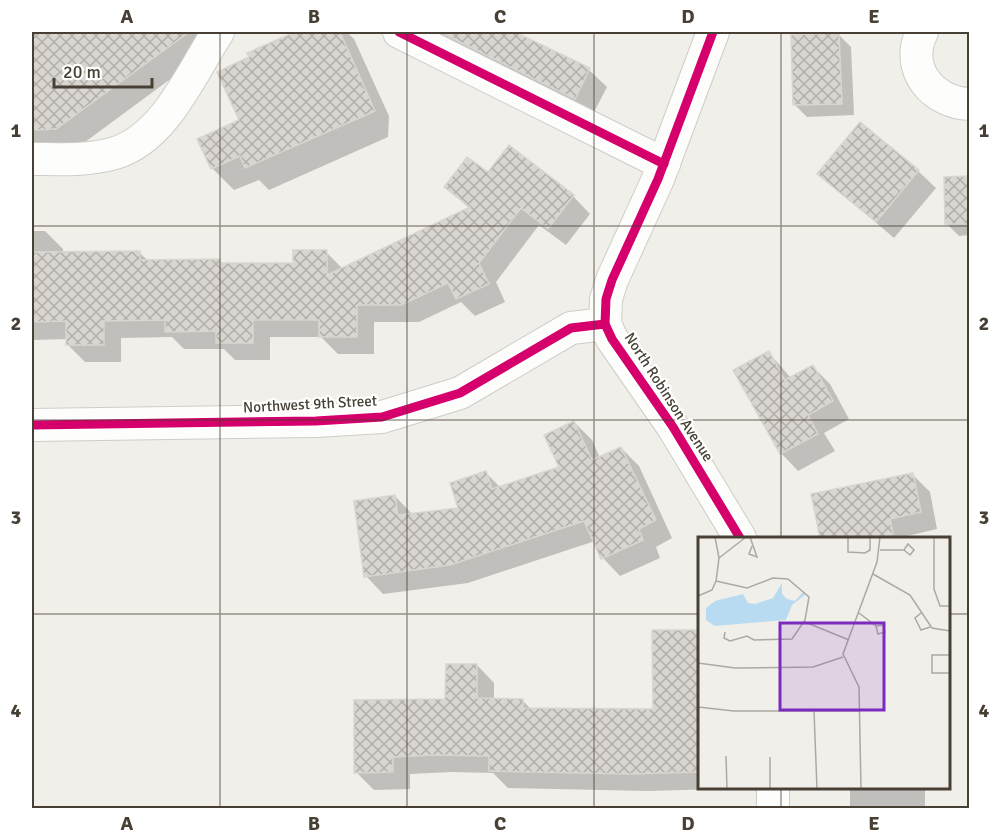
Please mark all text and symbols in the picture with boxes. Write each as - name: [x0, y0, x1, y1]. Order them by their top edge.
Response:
- text: A: [121, 4, 134, 29]
- text: B: [308, 4, 320, 29]
- text: C: [494, 4, 506, 29]
- text: D: [681, 4, 695, 29]
- text: E: [868, 4, 880, 29]
- scale bar: [54, 51, 152, 89]
- text: 20 m: [63, 61, 101, 83]
- text: 1: [11, 118, 22, 143]
- text: 1: [979, 118, 990, 143]
- text: 2: [11, 311, 21, 336]
- text: 2: [979, 311, 989, 336]
- street label: North Robinson Avenue: [621, 329, 717, 465]
- street label: Northwest 9th Street: [243, 392, 377, 416]
- text: 3: [11, 505, 21, 530]
- text: 3: [979, 505, 989, 530]
- inset map: [698, 537, 950, 789]
- text: 4: [11, 698, 22, 723]
- text: 4: [979, 698, 990, 723]
- text: A: [121, 811, 134, 836]
- text: B: [308, 811, 320, 836]
- text: C: [494, 811, 506, 836]
- text: D: [681, 811, 695, 836]
- text: E: [868, 811, 880, 836]

